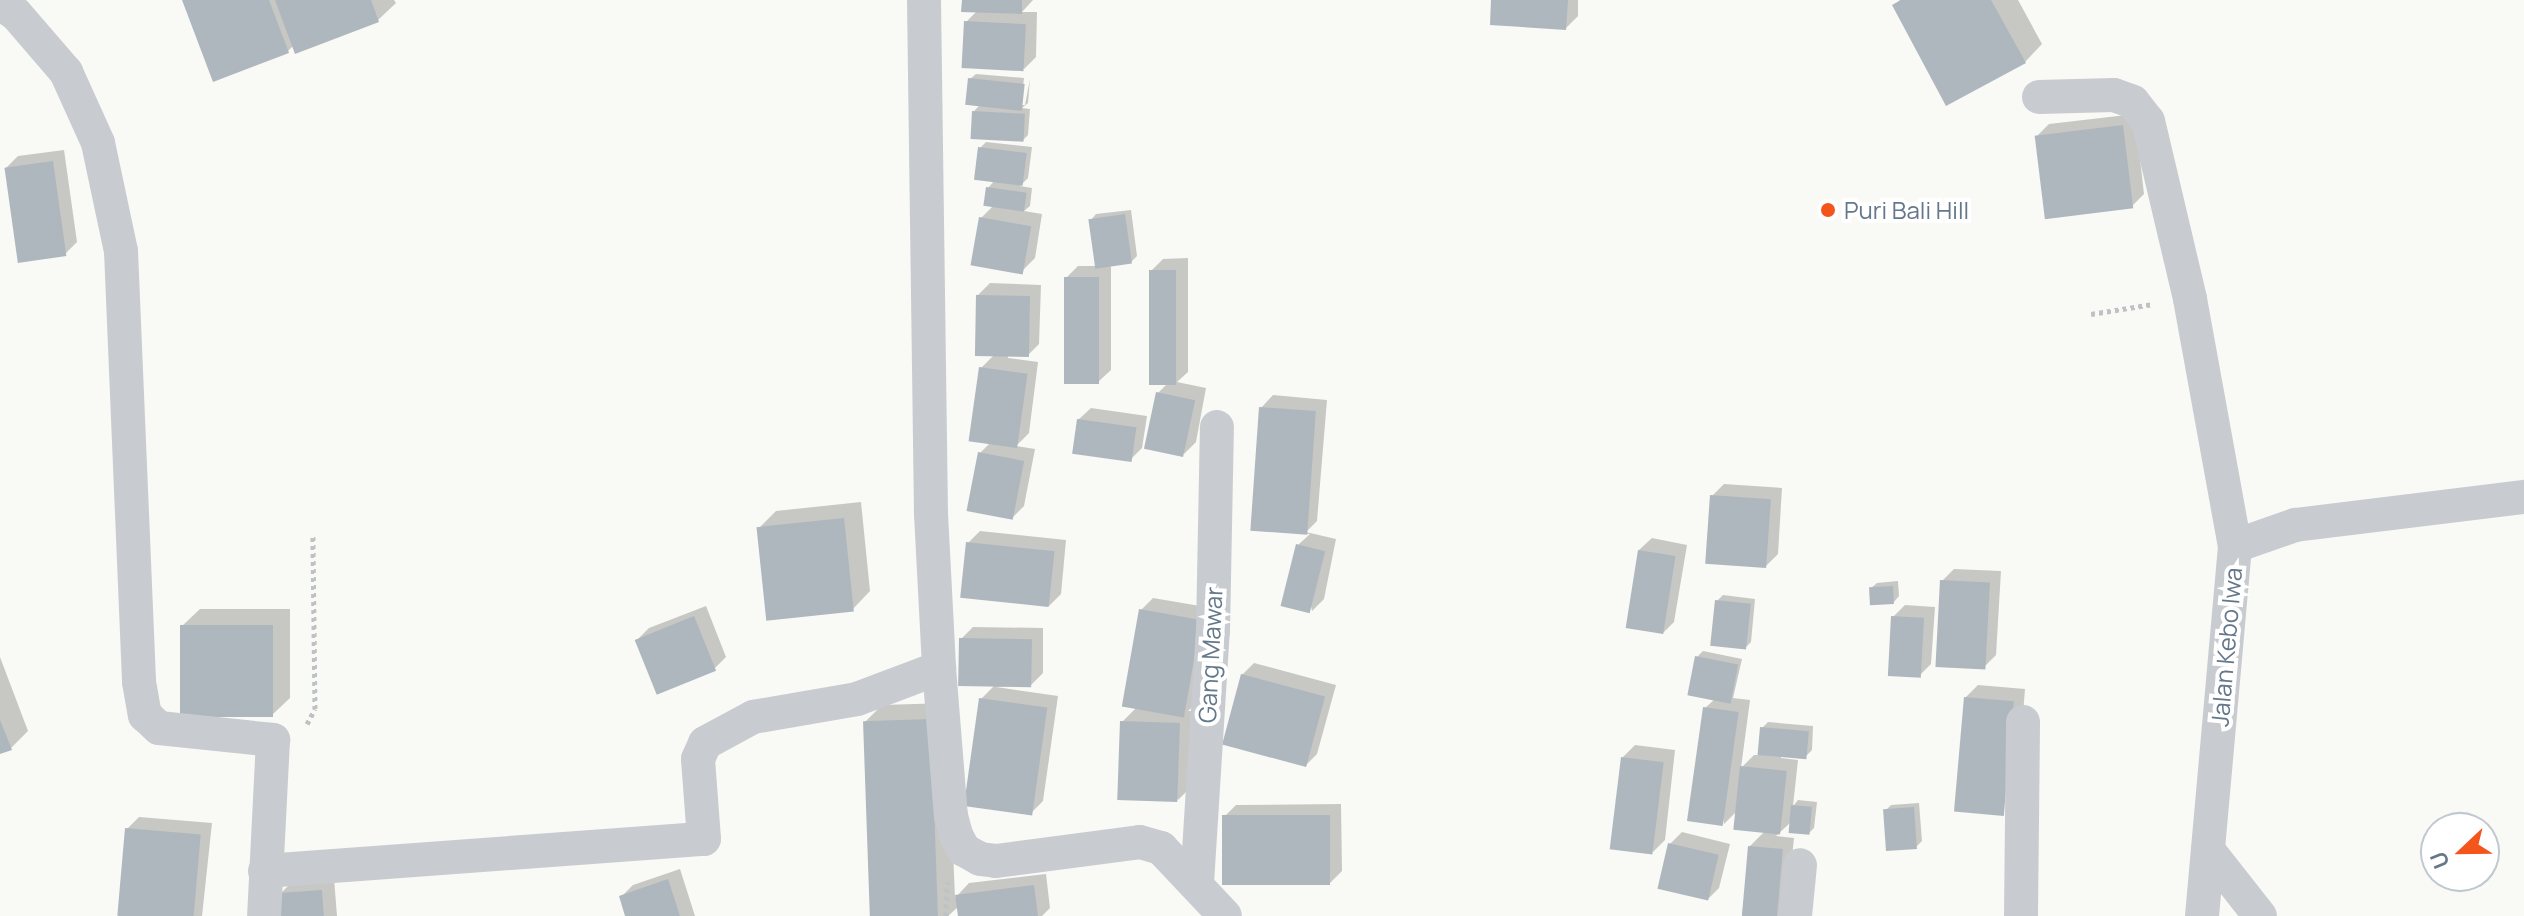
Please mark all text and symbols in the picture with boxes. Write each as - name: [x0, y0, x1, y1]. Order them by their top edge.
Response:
- place label: Puri Bali Hill: [1844, 196, 1969, 224]
- marker: Puri Bali Hill: [1819, 201, 1837, 219]
- street label: Jalan Kebo Iwa: [2205, 566, 2247, 728]
- street label: Gang Mawar: [1192, 586, 1228, 724]
- north arrow: [2420, 812, 2500, 892]
- text: U: [2423, 847, 2456, 873]

